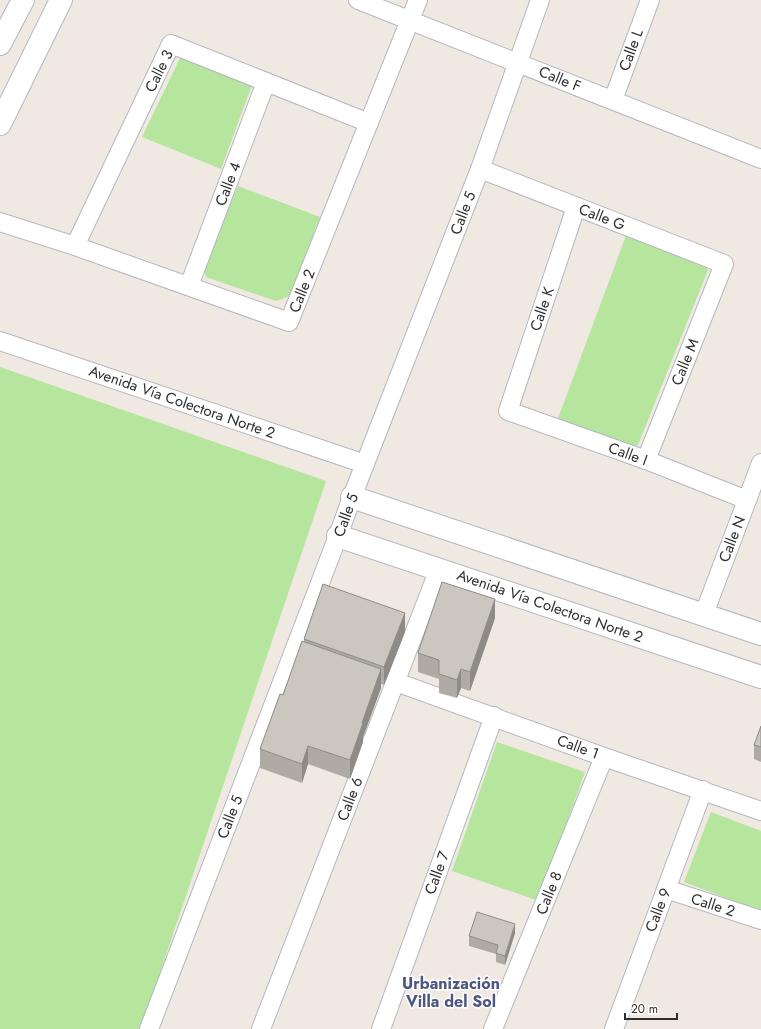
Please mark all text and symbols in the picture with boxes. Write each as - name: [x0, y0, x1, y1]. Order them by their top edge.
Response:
- street label: Calle L: [613, 26, 649, 74]
- street label: Calle 3: [139, 46, 179, 96]
- street label: Calle F: [535, 61, 585, 97]
- street label: Calle 4: [210, 159, 246, 209]
- street label: Calle 5: [445, 188, 481, 238]
- street label: Calle G: [576, 198, 628, 236]
- street label: Calle 2: [283, 266, 321, 316]
- street label: Calle K: [524, 284, 560, 334]
- street label: Calle M: [666, 335, 704, 389]
- street label: Avenida Vía Colectora Norte 2: [86, 360, 278, 444]
- street label: Calle I: [605, 437, 651, 471]
- street label: Calle 5: [328, 490, 364, 540]
- street label: Calle N: [713, 513, 751, 565]
- street label: Avenida Vía Colectora Norte 2: [454, 564, 646, 648]
- street label: Calle 1: [554, 729, 602, 765]
- street label: Calle 6: [332, 774, 368, 824]
- street label: Calle 5: [212, 792, 248, 842]
- street label: Calle 7: [419, 848, 455, 898]
- street label: Calle 8: [530, 868, 568, 918]
- street label: Calle 9: [640, 885, 676, 935]
- street label: Calle 2: [688, 888, 738, 922]
- district label: Urbanización Villa del Sol: [402, 972, 500, 1013]
- scale bar: [625, 995, 677, 1021]
- text: 20 m: [631, 1000, 658, 1018]

